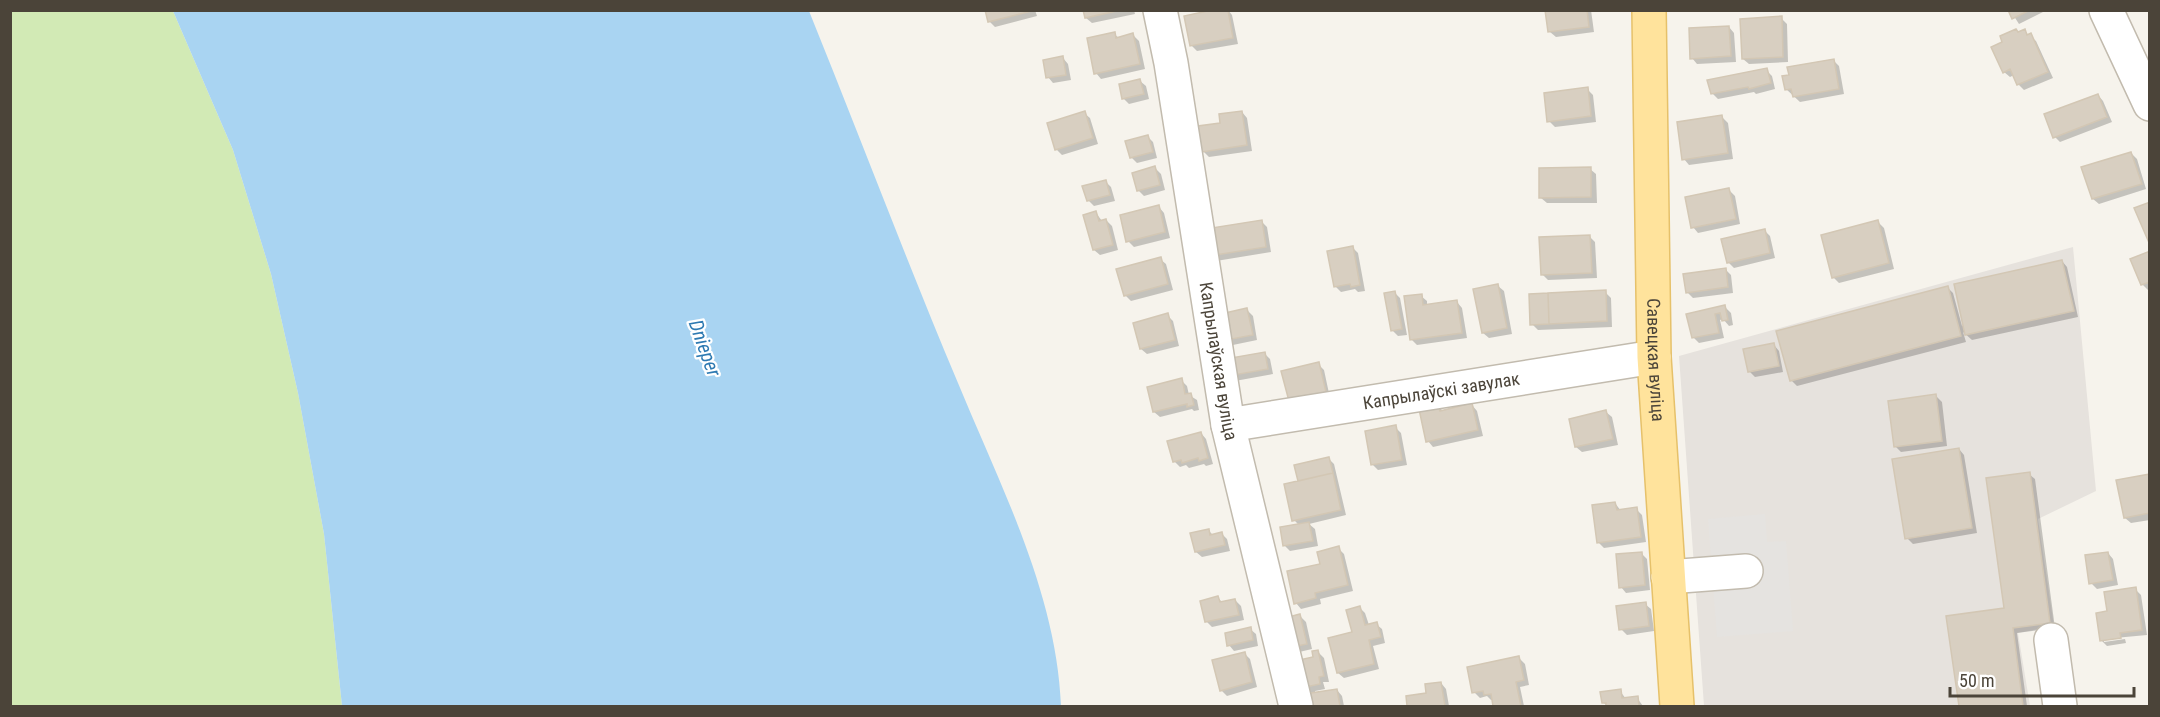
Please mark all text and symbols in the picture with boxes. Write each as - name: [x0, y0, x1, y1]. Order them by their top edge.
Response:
- street label: Капрылаўская вуліца: [1196, 280, 1242, 442]
- street label: Савецкая вуліца: [1643, 298, 1669, 422]
- water label: Dnieper: [684, 316, 727, 381]
- street label: Капрылаўскі завулак: [1361, 368, 1522, 413]
- scale bar: [1950, 660, 2134, 698]
- text: 50 m: [1959, 670, 1994, 691]

